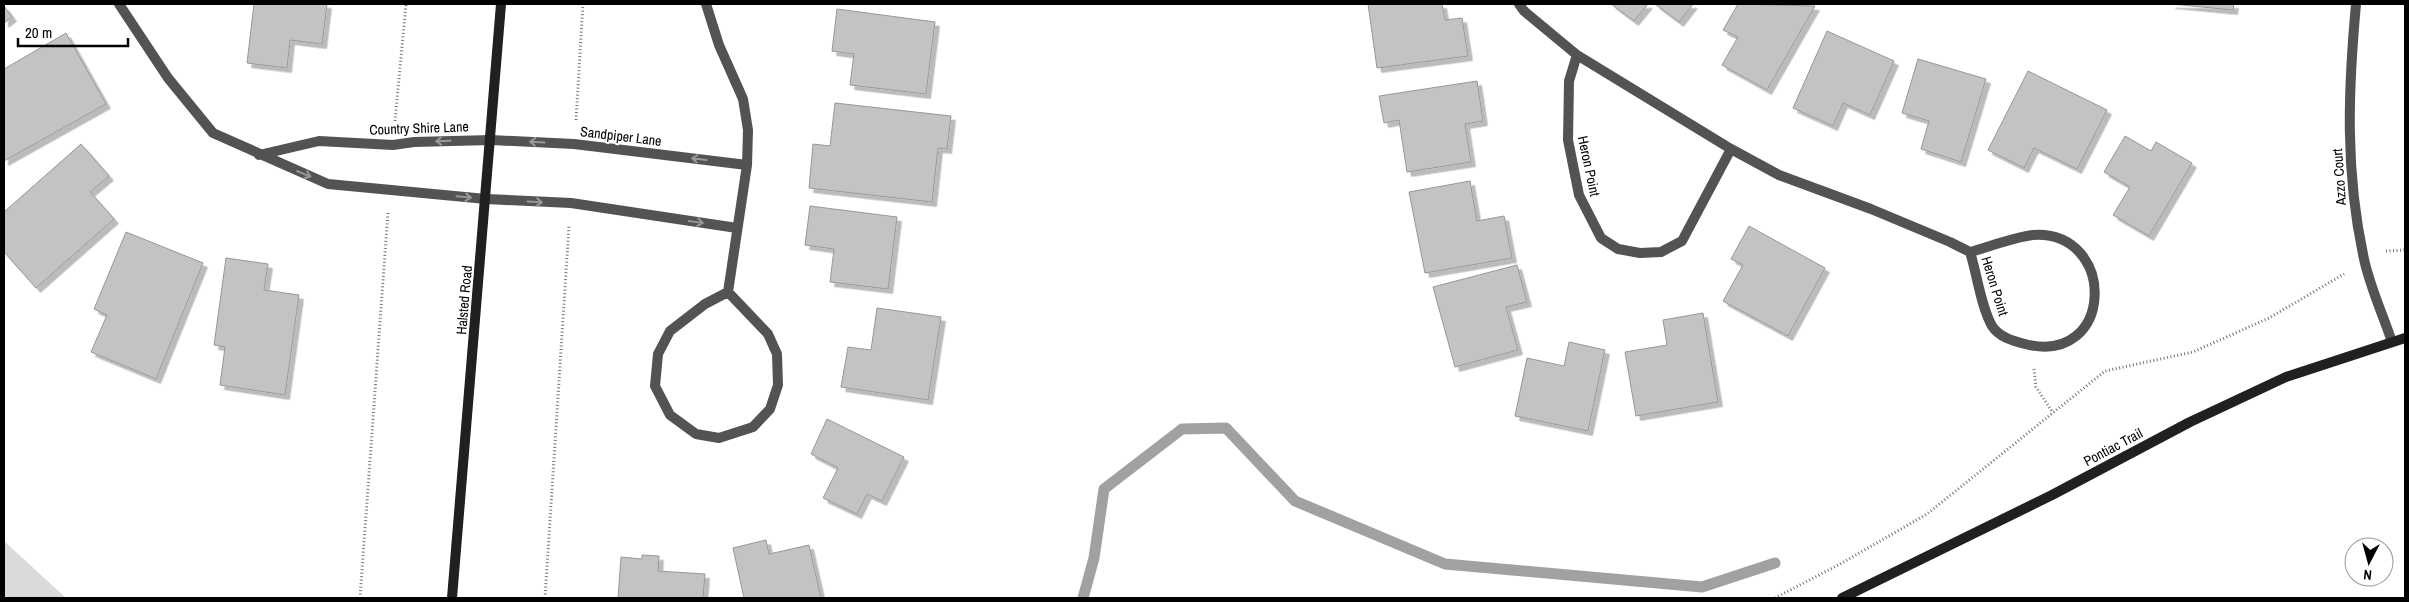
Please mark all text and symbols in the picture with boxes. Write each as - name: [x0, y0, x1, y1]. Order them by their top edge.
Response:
- scale bar: [18, 15, 128, 47]
- text: 20 m: [25, 22, 52, 43]
- street label: Country Shire Lane: [369, 117, 469, 139]
- street label: Sandpiper Lane: [579, 122, 663, 150]
- street label: Heron Point: [1574, 134, 1604, 198]
- one-way arrow: [435, 137, 451, 146]
- one-way arrow: [530, 137, 546, 147]
- street label: Azzo Court: [2328, 148, 2350, 207]
- one-way arrow: [691, 154, 707, 164]
- one-way arrow: [296, 169, 311, 179]
- one-way arrow: [455, 193, 471, 202]
- one-way arrow: [527, 197, 543, 206]
- one-way arrow: [688, 217, 704, 227]
- street label: Heron Point: [1977, 254, 2013, 318]
- street label: Halsted Road: [452, 265, 476, 335]
- street label: Pontiac Trail: [2080, 424, 2146, 470]
- north arrow: [2344, 537, 2394, 587]
- text: N: [2363, 566, 2373, 584]

